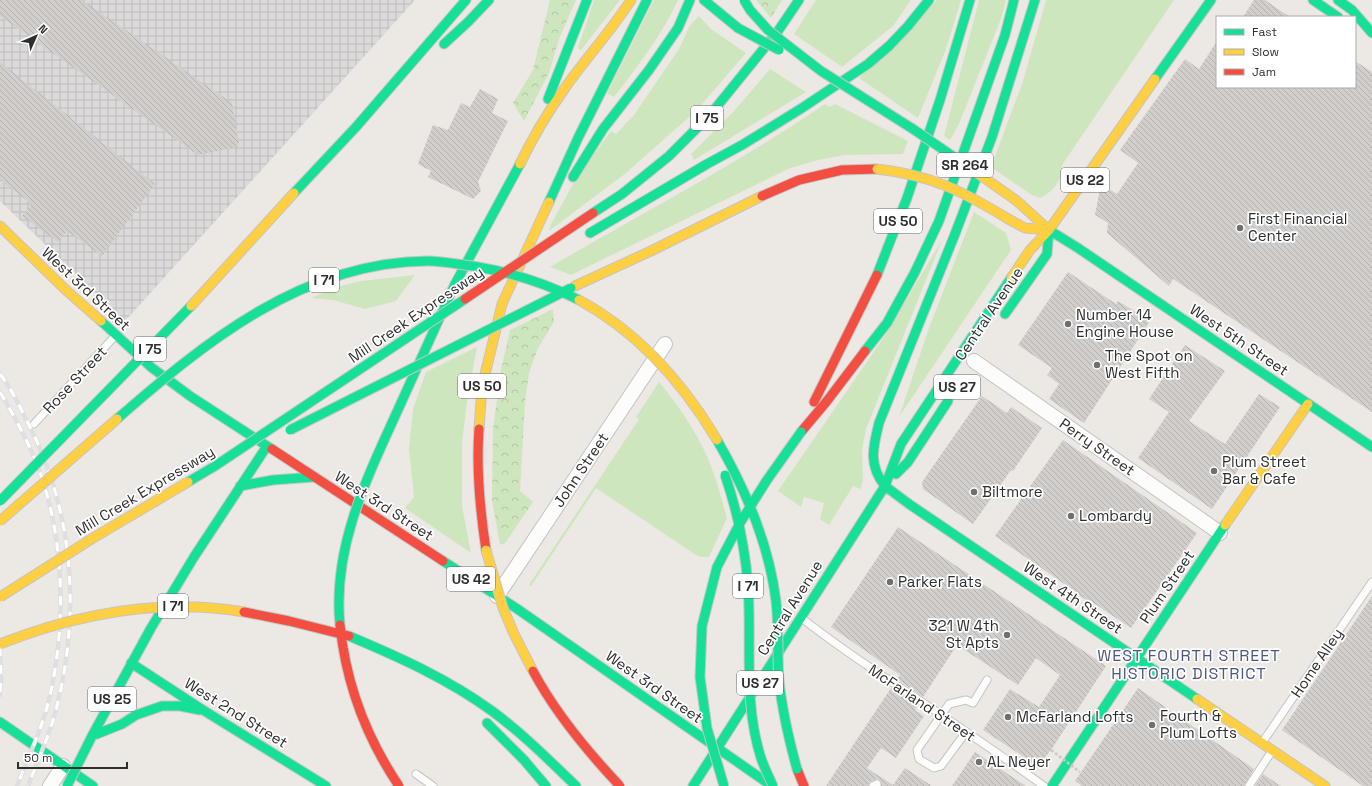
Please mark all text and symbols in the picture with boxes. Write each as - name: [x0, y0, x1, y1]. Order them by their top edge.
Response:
- north arrow: [16, 16, 56, 56]
- legend: [1216, 16, 1356, 88]
- text: N: [36, 21, 51, 36]
- text: Fast: [1252, 24, 1277, 40]
- text: Slow: [1252, 44, 1279, 60]
- text: Jam: [1252, 64, 1276, 80]
- road number: I 75: [691, 106, 723, 130]
- road number: SR 264: [937, 153, 993, 177]
- road number: US 22: [1061, 168, 1109, 192]
- road number: US 50: [874, 209, 922, 233]
- place label: First Financial Center: [1248, 209, 1348, 245]
- marker: First Financial Center: [1235, 223, 1245, 233]
- street label: West 3rd Street: [38, 243, 135, 335]
- street label: Mill Creek Expressway: [344, 262, 487, 367]
- street label: Central Avenue: [950, 263, 1027, 364]
- road number: I 71: [309, 268, 339, 292]
- street label: West 5th Street: [1186, 300, 1292, 380]
- place label: Number 14 Engine House: [1076, 305, 1174, 341]
- marker: Number 14 Engine House: [1063, 319, 1073, 329]
- road number: I 75: [134, 337, 166, 361]
- street label: Rose Street: [39, 342, 111, 417]
- place label: The Spot on West Fifth: [1105, 346, 1193, 382]
- marker: The Spot on West Fifth: [1092, 360, 1102, 370]
- road number: US 50: [458, 374, 506, 398]
- road number: US 27: [934, 375, 980, 399]
- street label: Perry Street: [1056, 414, 1139, 480]
- street label: John Street: [549, 429, 613, 511]
- street label: Mill Creek Expressway: [72, 441, 218, 540]
- place label: Plum Street Bar & Cafe: [1222, 452, 1307, 488]
- marker: Plum Street Bar & Cafe: [1209, 466, 1219, 476]
- street label: West 3rd Street: [331, 467, 437, 545]
- place label: Biltmore: [982, 482, 1043, 501]
- marker: Biltmore: [969, 487, 979, 497]
- place label: Lombardy: [1079, 506, 1152, 525]
- marker: Lombardy: [1066, 511, 1076, 521]
- street label: Plum Street: [1135, 546, 1198, 627]
- street label: Central Avenue: [753, 556, 827, 659]
- street label: West 4th Street: [1020, 557, 1127, 638]
- road number: US 42: [447, 567, 495, 591]
- place label: Parker Flats: [898, 572, 982, 591]
- road number: I 71: [733, 574, 763, 598]
- marker: Parker Flats: [885, 577, 895, 587]
- road number: I 71: [158, 594, 188, 618]
- place label: 321 W 4th St Apts: [929, 616, 999, 652]
- street label: Home Alley: [1287, 624, 1347, 701]
- marker: 321 W 4th St Apts: [1002, 630, 1012, 640]
- district label: WEST FOURTH STREET HISTORIC DISTRICT: [1097, 645, 1281, 684]
- street label: West 3rd Street: [602, 646, 707, 727]
- street label: McFarland Street: [865, 660, 980, 745]
- road number: US 27: [737, 671, 783, 695]
- street label: West 2nd Street: [181, 673, 291, 752]
- road number: US 25: [88, 687, 136, 711]
- place label: Fourth & Plum Lofts: [1160, 706, 1237, 742]
- place label: McFarland Lofts: [1016, 707, 1134, 726]
- marker: McFarland Lofts: [1003, 712, 1013, 722]
- marker: Fourth & Plum Lofts: [1147, 720, 1157, 730]
- scale bar: [18, 744, 127, 770]
- text: 50 m: [24, 750, 52, 766]
- place label: AL Neyer: [987, 752, 1051, 771]
- marker: AL Neyer: [974, 757, 984, 767]

